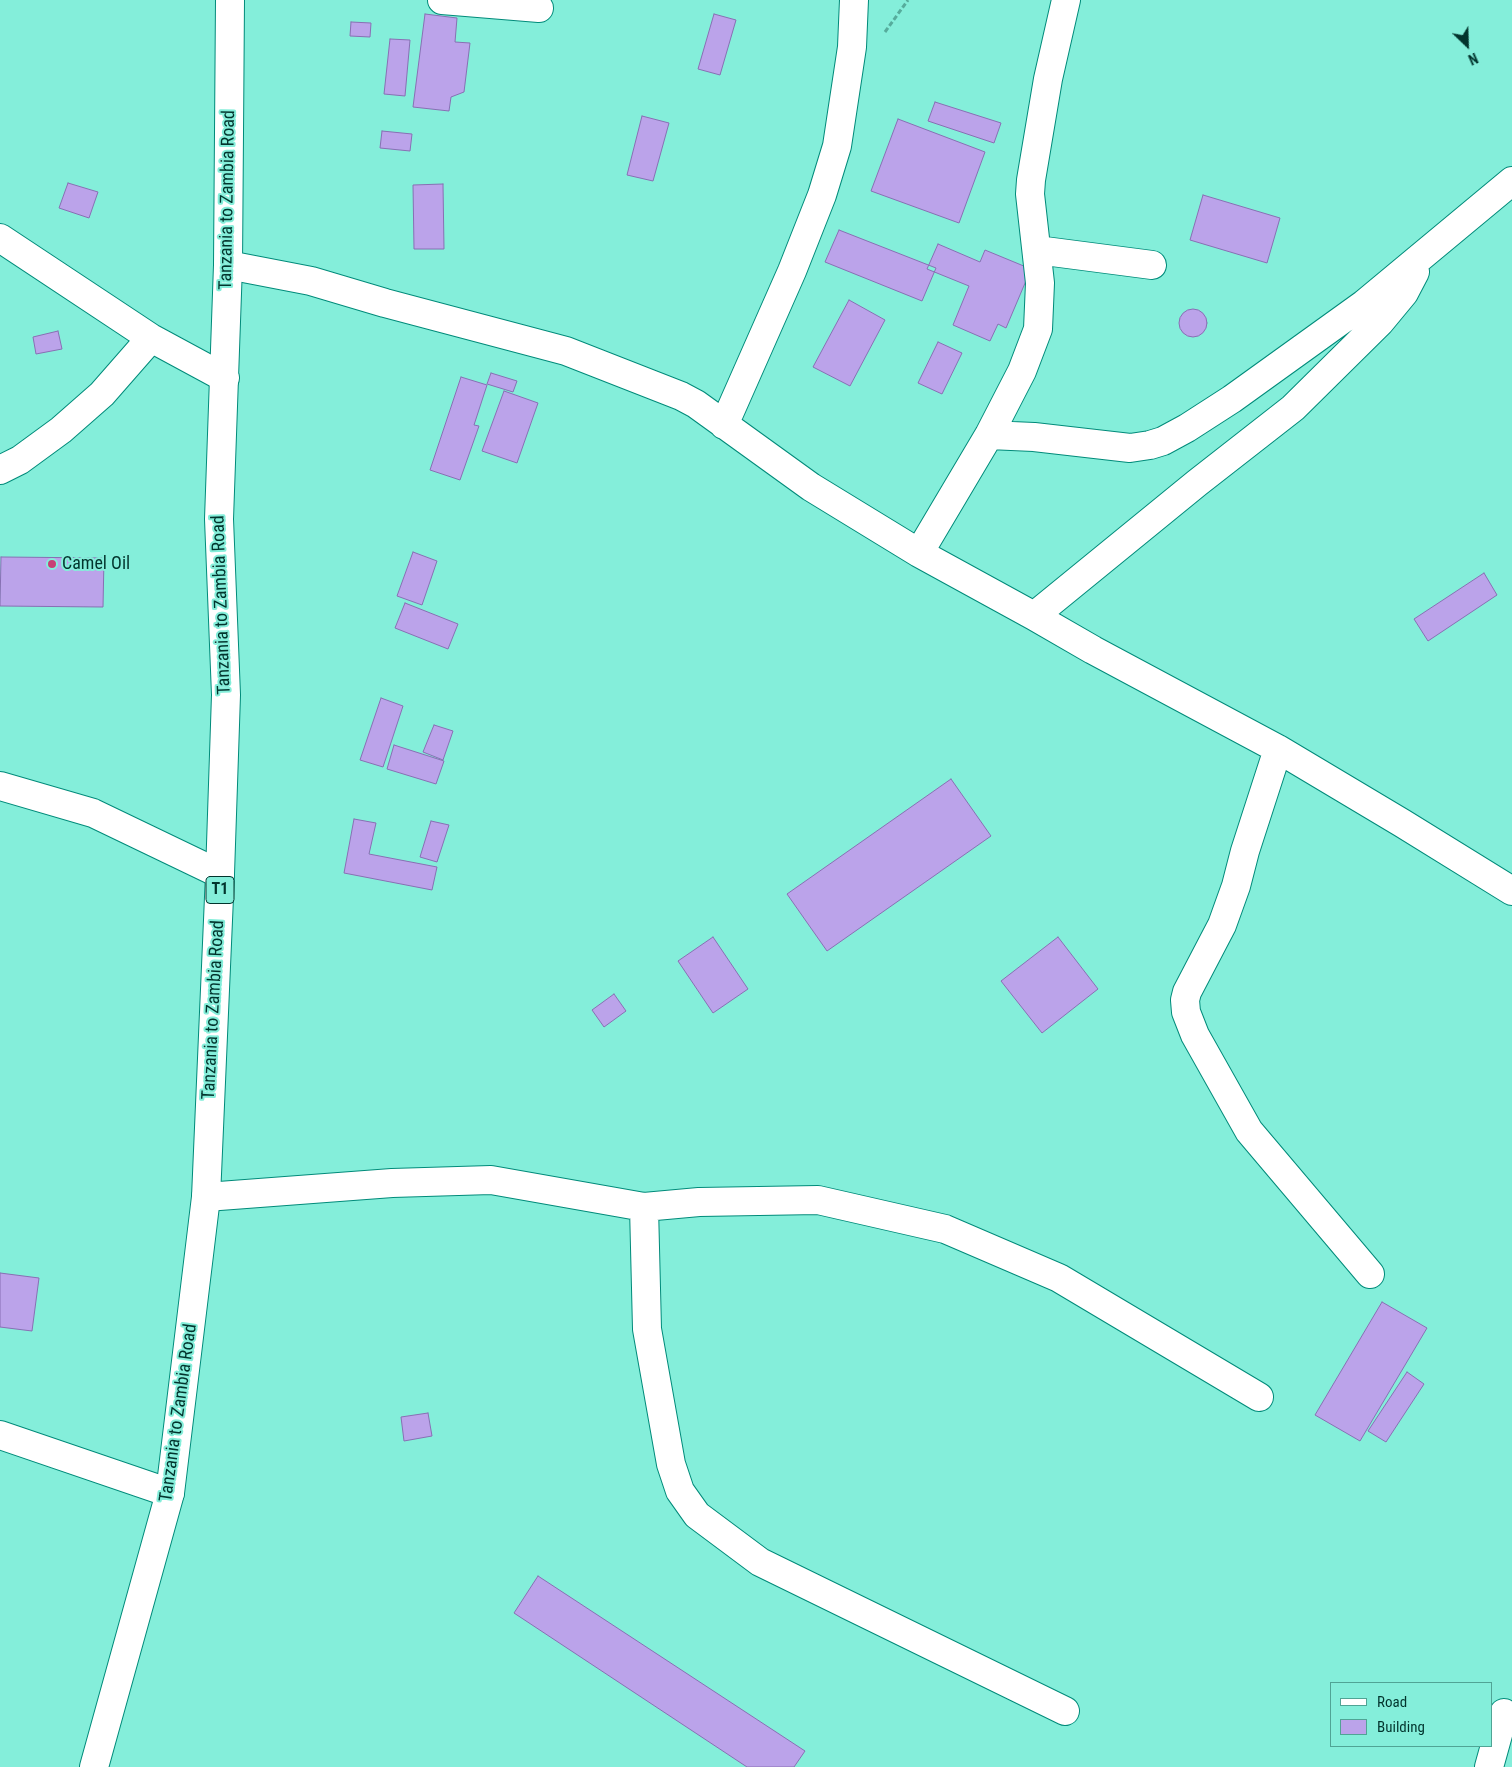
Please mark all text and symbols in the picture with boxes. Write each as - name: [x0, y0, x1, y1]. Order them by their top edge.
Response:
- north arrow: [1442, 20, 1492, 70]
- text: N: [1466, 50, 1480, 68]
- street label: Tanzania to Zambia Road: [216, 110, 240, 290]
- street label: Tanzania to Zambia Road: [208, 515, 236, 695]
- place label: Camel Oil: [62, 553, 130, 575]
- marker: Camel Oil: [46, 558, 58, 570]
- road number: T1: [206, 876, 234, 904]
- street label: Tanzania to Zambia Road: [199, 920, 229, 1100]
- street label: Tanzania to Zambia Road: [156, 1323, 202, 1503]
- legend: [1330, 1682, 1492, 1747]
- text: Road: [1377, 1693, 1407, 1711]
- text: Building: [1377, 1718, 1425, 1736]

